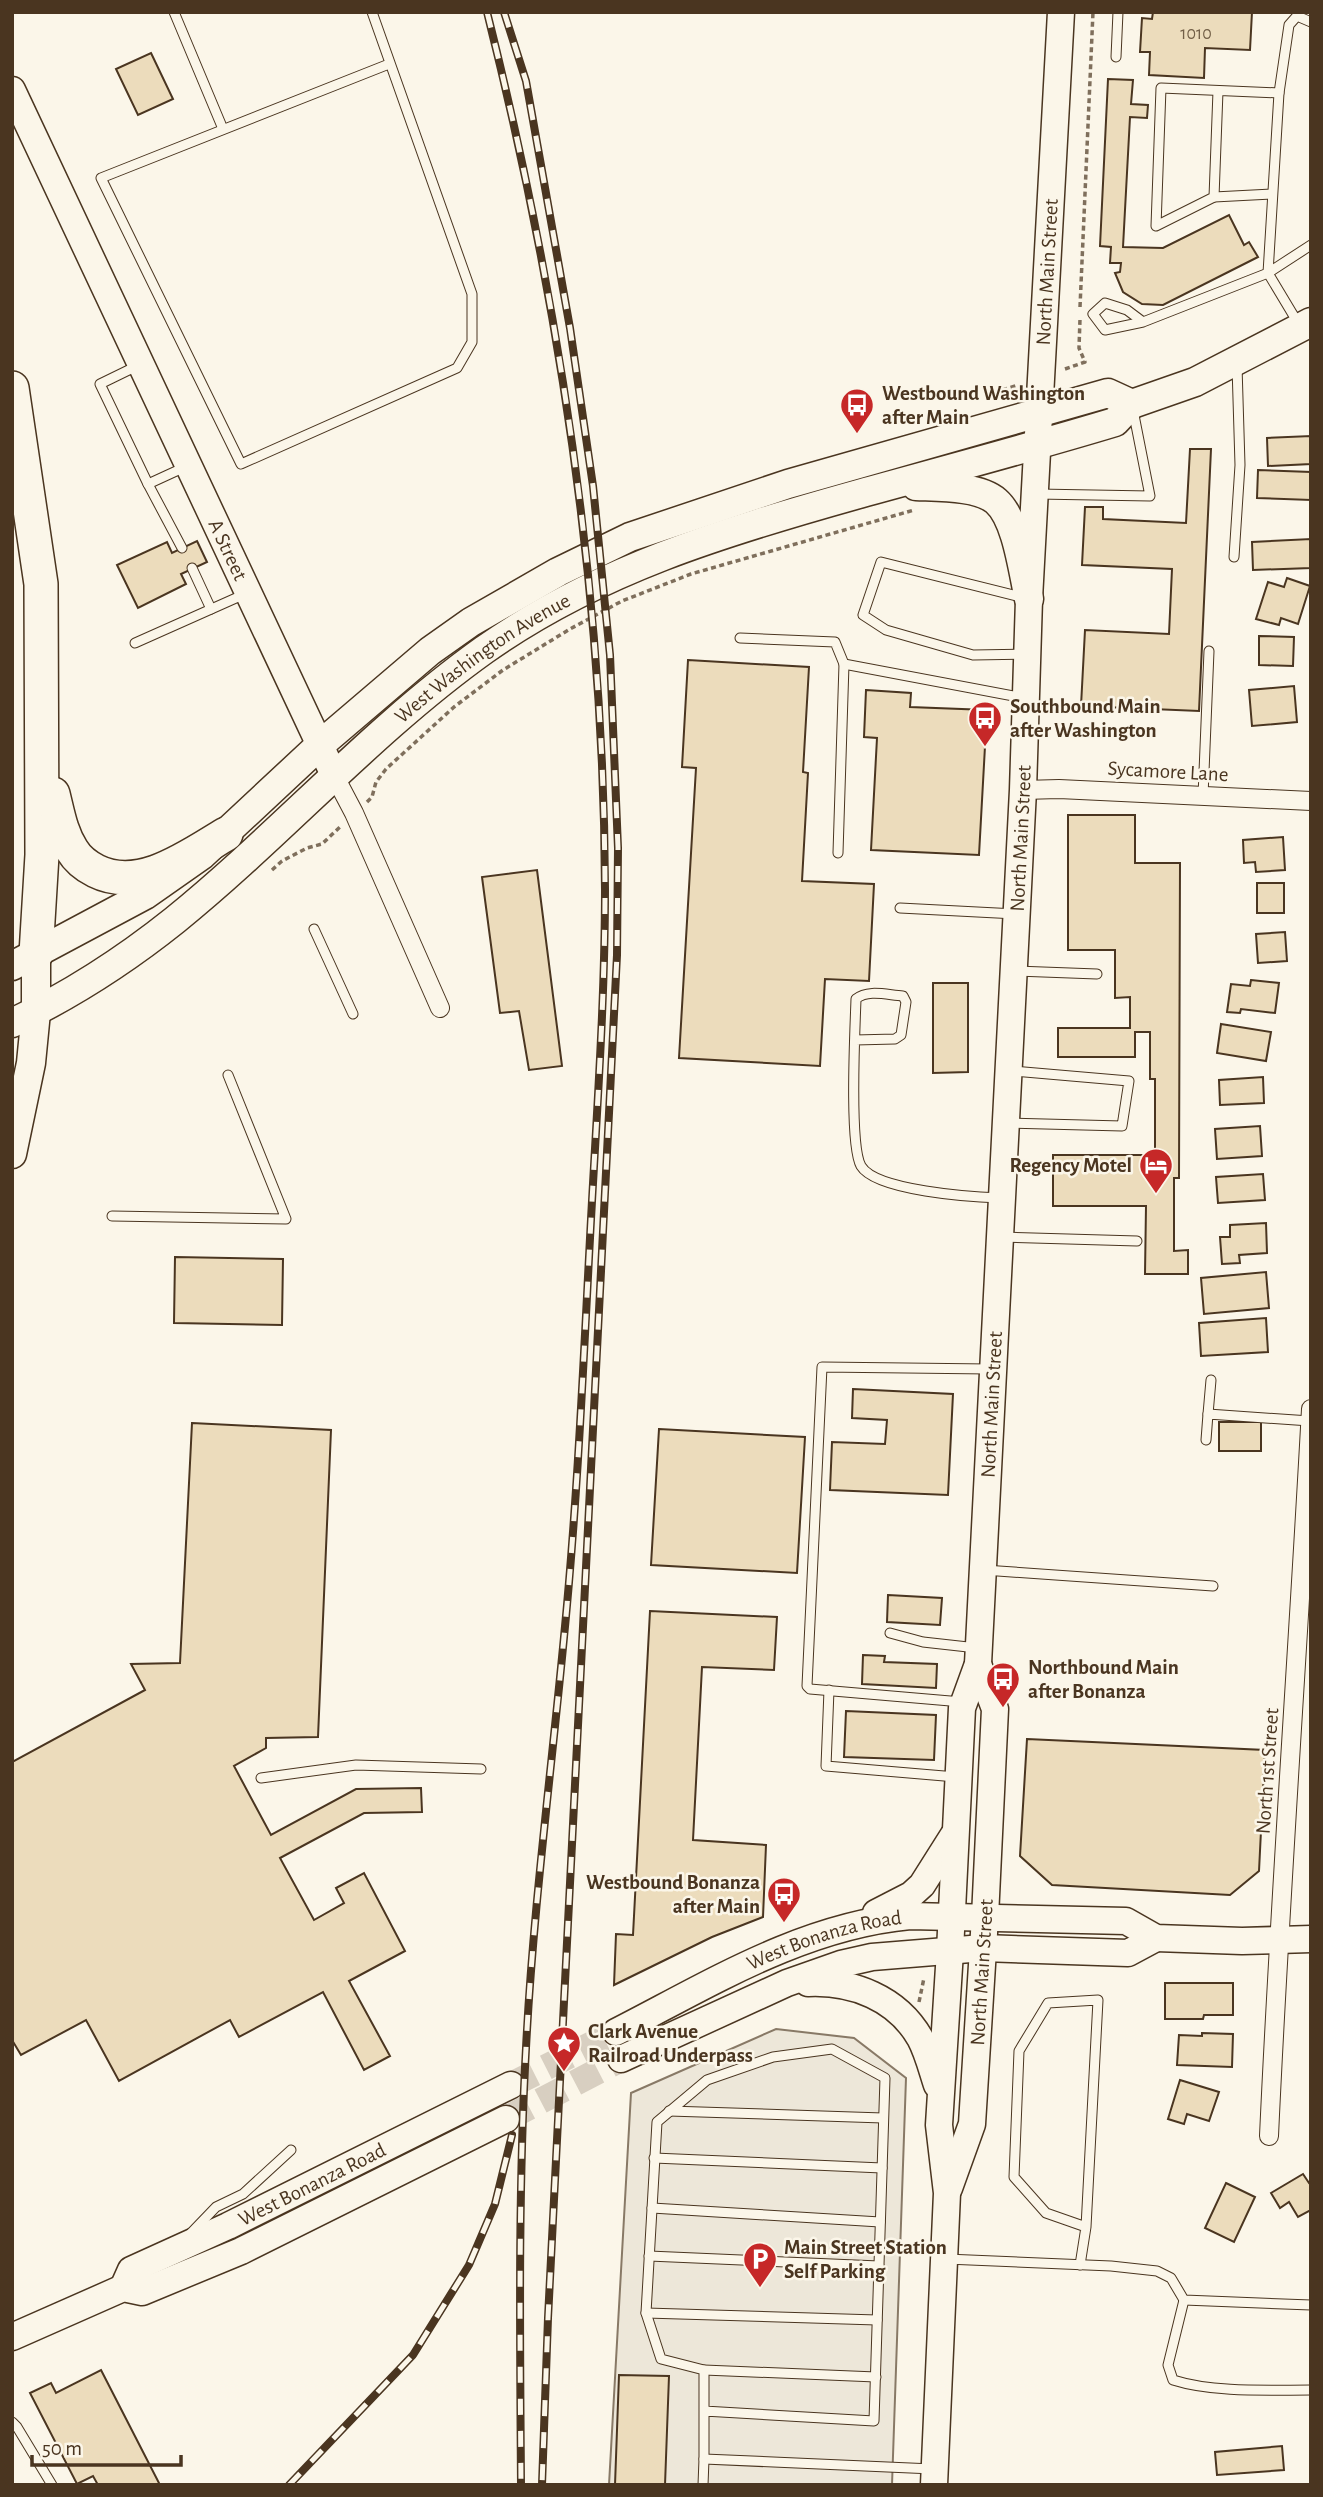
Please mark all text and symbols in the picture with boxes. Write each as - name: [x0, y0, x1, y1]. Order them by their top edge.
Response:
- house number: 1010: [1180, 25, 1212, 43]
- street label: North Main Street: [1033, 198, 1062, 346]
- place label: Westbound Washington after Main: [882, 383, 1085, 428]
- bus stop icon: Westbound Washington after Main: [838, 386, 876, 435]
- street label: A Street: [204, 516, 251, 584]
- street label: West Washington Avenue: [391, 590, 574, 727]
- place label: Southbound Main after Washington: [1010, 696, 1161, 741]
- bus stop icon: Southbound Main after Washington: [966, 699, 1004, 748]
- street label: Sycamore Lane: [1107, 758, 1229, 785]
- street label: North Main Street: [1007, 764, 1035, 912]
- hotel icon: Regency Motel: [1137, 1146, 1175, 1195]
- place label: Regency Motel: [1009, 1155, 1132, 1176]
- street label: North Main Street: [978, 1330, 1006, 1478]
- place label: Northbound Main after Bonanza: [1028, 1657, 1179, 1702]
- bus stop icon: Northbound Main after Bonanza: [984, 1660, 1022, 1709]
- street label: North 1st Street: [1253, 1707, 1282, 1835]
- place label: Westbound Bonanza after Main: [586, 1872, 760, 1917]
- bus stop icon: Westbound Bonanza after Main: [765, 1875, 803, 1924]
- street label: North Main Street: [967, 1898, 997, 2046]
- street label: West Bonanza Road: [744, 1907, 903, 1974]
- place label: Clark Avenue Railroad Underpass: [588, 2021, 753, 2066]
- place icon: Clark Avenue Railroad Underpass: [545, 2024, 583, 2073]
- street label: West Bonanza Road: [235, 2139, 389, 2230]
- place label: Main Street Station Self Parking: [784, 2237, 947, 2282]
- parking icon: Main Street Station Self Parking: [741, 2240, 779, 2289]
- scale bar: [32, 2424, 180, 2468]
- text: 50 m: [42, 2438, 82, 2459]

